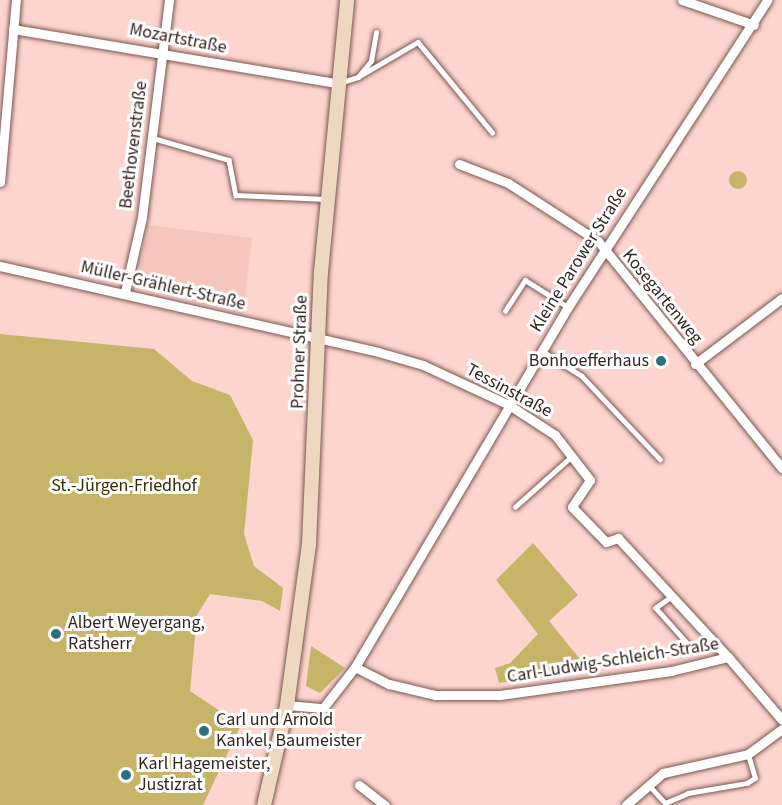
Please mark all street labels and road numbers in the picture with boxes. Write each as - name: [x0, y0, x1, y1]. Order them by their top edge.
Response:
- street label: Mozartstraße: [128, 19, 228, 59]
- street label: Beethovenstraße: [115, 80, 153, 210]
- street label: Kleine Parower Straße: [526, 184, 632, 336]
- street label: Kosegartenweg: [617, 245, 707, 349]
- street label: Müller-Grählert-Straße: [79, 257, 247, 315]
- street label: Prohner Straße: [287, 295, 313, 409]
- street label: Tessinstraße: [462, 359, 556, 423]
- street label: Carl-Ludwig-Schleich-Straße: [506, 634, 720, 688]

